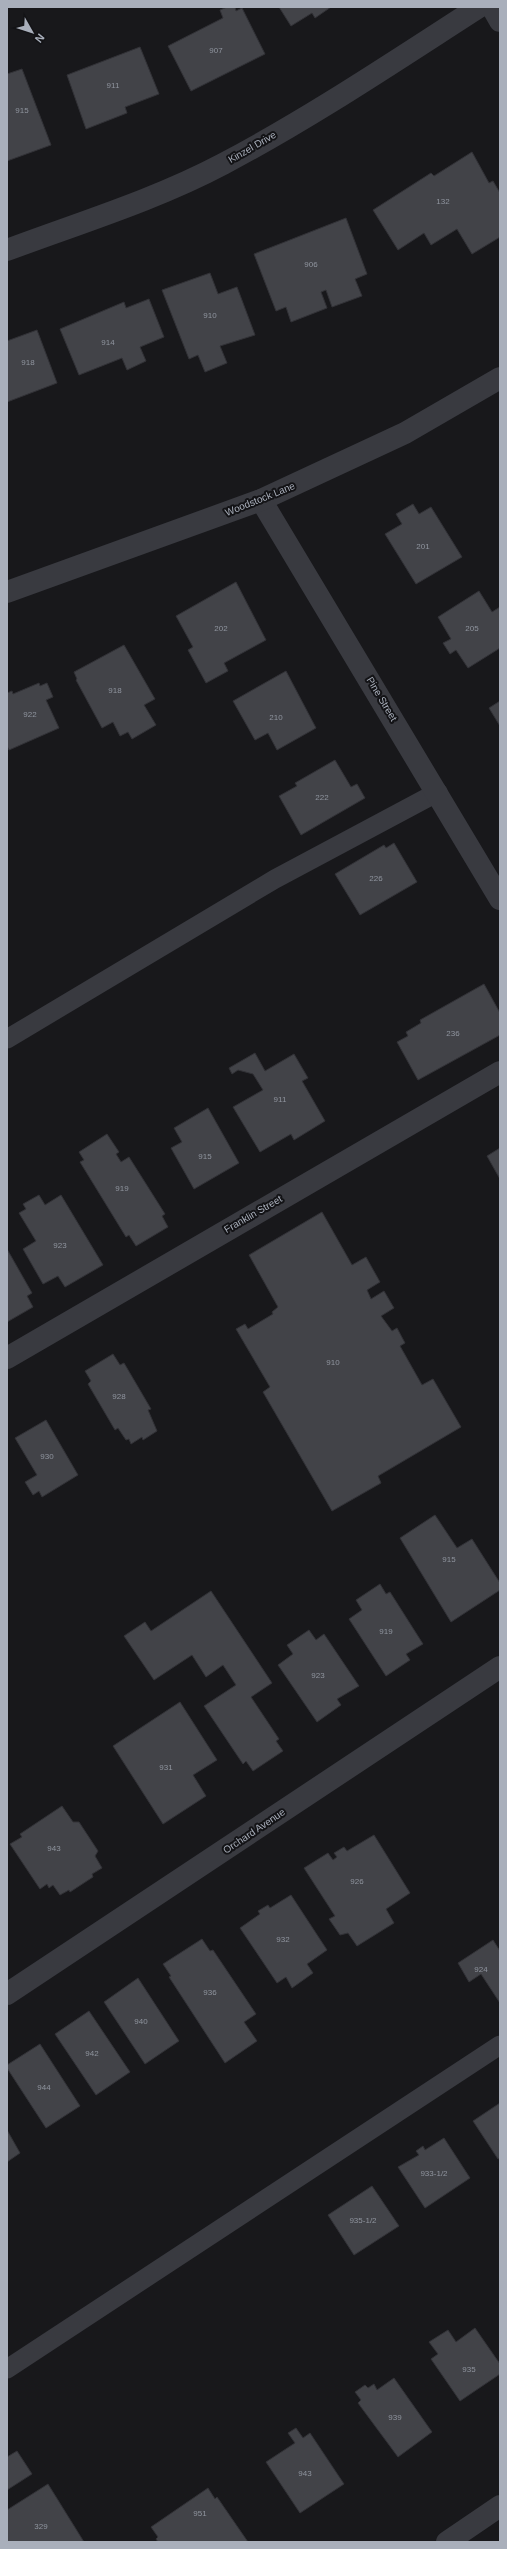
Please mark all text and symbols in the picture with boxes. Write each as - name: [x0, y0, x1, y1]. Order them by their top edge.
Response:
- north arrow: [12, 12, 52, 52]
- text: N: [33, 31, 47, 45]
- house number: 907: [209, 46, 223, 55]
- house number: 911: [107, 81, 120, 90]
- house number: 915: [15, 106, 29, 115]
- street label: Kinzel Drive: [226, 129, 278, 165]
- house number: 132: [436, 197, 450, 206]
- house number: 906: [304, 260, 318, 269]
- house number: 910: [203, 311, 217, 320]
- house number: 914: [101, 338, 115, 347]
- house number: 918: [21, 358, 35, 367]
- street label: Woodstock Lane: [223, 480, 297, 518]
- house number: 201: [416, 542, 430, 551]
- house number: 202: [214, 624, 228, 633]
- house number: 205: [465, 624, 479, 633]
- street label: Pine Street: [365, 675, 400, 723]
- house number: 918: [108, 686, 122, 695]
- house number: 922: [23, 710, 37, 719]
- house number: 210: [269, 713, 283, 722]
- house number: 222: [315, 793, 329, 802]
- house number: 226: [369, 874, 383, 883]
- house number: 236: [446, 1029, 460, 1038]
- house number: 911: [274, 1095, 287, 1104]
- house number: 915: [198, 1152, 212, 1161]
- house number: 919: [115, 1184, 129, 1193]
- street label: Franklin Street: [222, 1193, 284, 1235]
- house number: 923: [53, 1241, 67, 1250]
- house number: 910: [326, 1358, 340, 1367]
- house number: 928: [112, 1392, 126, 1401]
- house number: 930: [40, 1452, 54, 1461]
- house number: 915: [442, 1555, 456, 1564]
- house number: 919: [379, 1627, 393, 1636]
- house number: 923: [311, 1671, 325, 1680]
- house number: 931: [159, 1763, 173, 1772]
- street label: Orchard Avenue: [221, 1806, 287, 1856]
- house number: 943: [47, 1844, 61, 1853]
- house number: 926: [350, 1877, 364, 1886]
- house number: 932: [276, 1935, 290, 1944]
- house number: 924: [474, 1965, 488, 1974]
- house number: 936: [203, 1988, 217, 1997]
- house number: 940: [134, 2017, 148, 2026]
- house number: 942: [85, 2049, 99, 2058]
- house number: 944: [37, 2083, 51, 2092]
- house number: 933-1/2: [420, 2169, 448, 2178]
- house number: 935-1/2: [349, 2216, 377, 2225]
- house number: 935: [462, 2365, 476, 2374]
- house number: 939: [388, 2413, 402, 2422]
- house number: 943: [298, 2469, 312, 2478]
- house number: 951: [193, 2509, 207, 2518]
- house number: 329: [34, 2522, 48, 2531]

